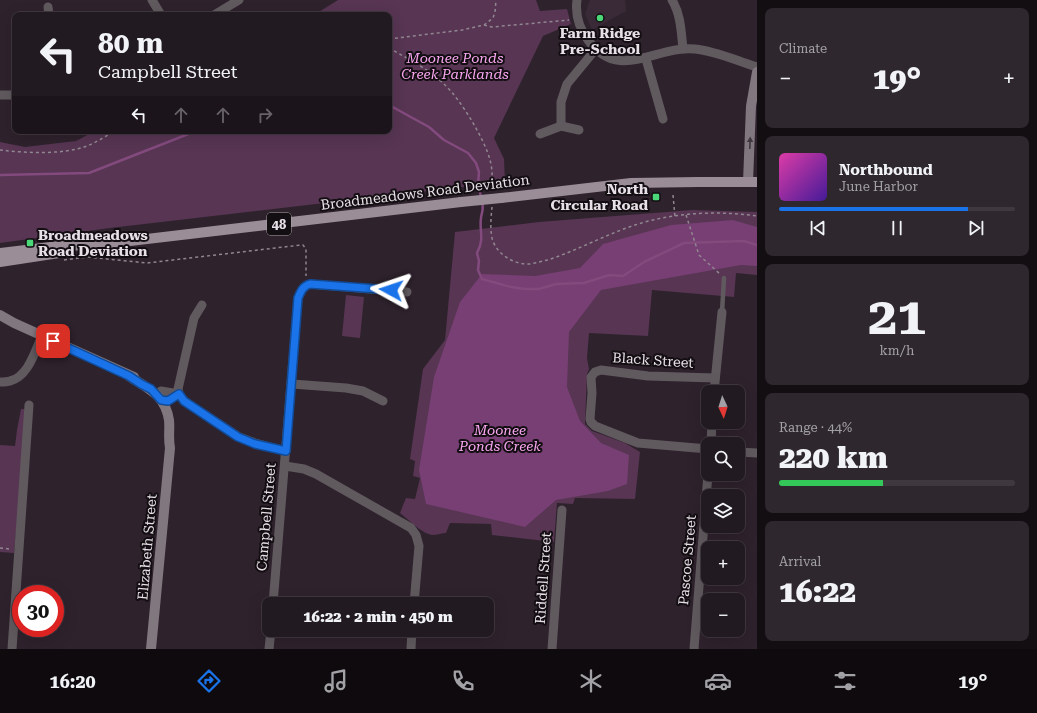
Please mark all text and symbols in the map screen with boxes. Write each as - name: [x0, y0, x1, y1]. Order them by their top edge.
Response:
- marker: Farm Ridge Pre-School: [595, 13, 605, 23]
- place label: Farm Ridge Pre-School: [560, 25, 640, 57]
- text: 80 m: [98, 27, 163, 60]
- icon: left: [32, 28, 84, 80]
- text: Climate: [779, 41, 827, 56]
- park label: Moonee Ponds Creek Parklands: [401, 50, 509, 82]
- text: Campbell Street: [98, 61, 237, 82]
- text: 19°: [873, 61, 921, 96]
- text: −: [779, 66, 791, 91]
- text: +: [1003, 66, 1015, 91]
- icon: left: [128, 104, 150, 126]
- icon: ahead: [170, 104, 192, 126]
- icon: ahead: [212, 104, 234, 126]
- icon: right: [254, 104, 276, 126]
- one-way arrow: [746, 137, 753, 149]
- text: Northbound: [839, 161, 933, 179]
- street label: Broadmeadows Road Deviation: [320, 171, 530, 213]
- text: June Harbor: [839, 179, 918, 194]
- place label: North Circular Road: [551, 181, 649, 213]
- marker: North Circular Road: [651, 192, 661, 202]
- road number: 48: [267, 213, 291, 235]
- icon: previous: [807, 217, 829, 239]
- icon: pause: [886, 217, 908, 239]
- icon: next: [965, 217, 987, 239]
- place label: Broadmeadows Road Deviation: [38, 227, 148, 259]
- marker: Broadmeadows Road Deviation: [25, 238, 35, 248]
- position arrow: [370, 269, 412, 311]
- text: 21: [868, 286, 926, 347]
- pin: [36, 324, 70, 358]
- icon: arrive: [42, 330, 64, 352]
- text: km/h: [880, 343, 914, 358]
- street label: Black Street: [612, 349, 694, 371]
- north arrow: [701, 385, 745, 429]
- map controls: [701, 385, 745, 637]
- text: Range · 44%: [779, 420, 852, 435]
- park label: Moonee Ponds Creek: [458, 422, 541, 454]
- button: search: [701, 437, 745, 481]
- text: 220 km: [779, 440, 888, 475]
- street label: Campbell Street: [253, 462, 279, 572]
- button: layers: [701, 489, 745, 533]
- street label: Elizabeth Street: [134, 493, 160, 601]
- street label: Pascoe Street: [675, 514, 699, 606]
- street label: Riddell Street: [532, 532, 554, 624]
- button: +: [701, 541, 745, 585]
- text: Arrival: [779, 554, 821, 569]
- text: 16:22: [779, 574, 856, 609]
- speed limit sign: 30: [12, 585, 64, 637]
- button: −: [701, 593, 745, 637]
- text: 16:22 · 2 min · 450 m: [303, 608, 453, 626]
- icon: directions: [195, 667, 223, 695]
- icon: music: [322, 667, 350, 695]
- icon: phone: [449, 667, 477, 695]
- icon: climate: [577, 667, 605, 695]
- icon: car: [704, 667, 732, 695]
- icon: filters: [831, 667, 859, 695]
- text: 16:20: [50, 671, 96, 692]
- text: 19°: [958, 671, 987, 692]

